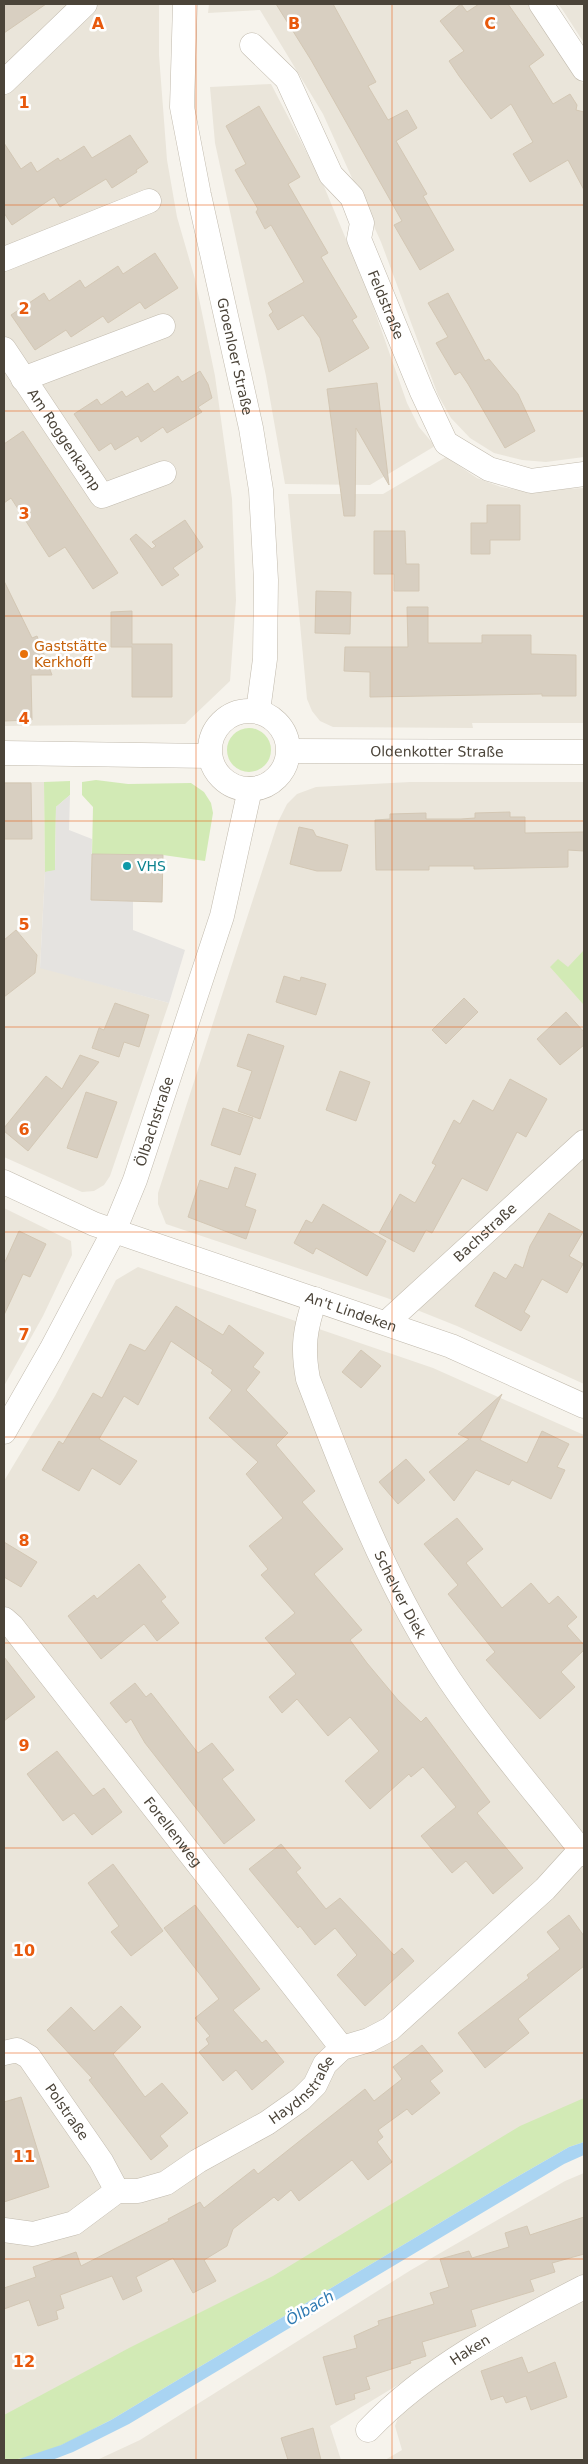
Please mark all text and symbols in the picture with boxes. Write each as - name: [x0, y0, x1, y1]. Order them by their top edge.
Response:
- text: A: [92, 14, 105, 33]
- text: B: [288, 14, 300, 33]
- text: C: [484, 14, 496, 33]
- text: 1: [18, 93, 30, 112]
- street label: Feldstraße: [365, 268, 407, 342]
- street label: Groenloer Straße: [214, 296, 256, 417]
- text: 2: [18, 299, 30, 318]
- street label: Am Roggenkamp: [25, 385, 104, 494]
- text: 3: [18, 504, 30, 523]
- place label: Gaststätte Kerkhoff: [34, 638, 107, 670]
- marker: Gaststätte Kerkhoff: [18, 648, 30, 660]
- text: 4: [18, 709, 30, 728]
- street label: Oldenkotter Straße: [370, 743, 504, 760]
- place label: VHS: [137, 858, 166, 874]
- marker: VHS: [121, 860, 133, 872]
- text: 5: [18, 915, 30, 934]
- street label: Ölbachstraße: [131, 1074, 177, 1168]
- text: 6: [18, 1120, 30, 1139]
- street label: Bachstraße: [450, 1200, 520, 1265]
- street label: An't Lindeken: [303, 1289, 399, 1335]
- text: 7: [18, 1325, 30, 1344]
- text: 8: [18, 1531, 30, 1550]
- street label: Schelver Diek: [371, 1548, 430, 1642]
- text: 9: [18, 1736, 30, 1755]
- street label: Forellenweg: [141, 1794, 205, 1870]
- text: 10: [13, 1941, 35, 1960]
- street label: Haydnstraße: [266, 2052, 337, 2127]
- street label: Polstraße: [42, 2081, 92, 2143]
- text: 11: [13, 2147, 35, 2166]
- water label: Ölbach: [282, 2286, 337, 2329]
- street label: Haken: [447, 2331, 493, 2368]
- text: 12: [13, 2352, 35, 2371]

